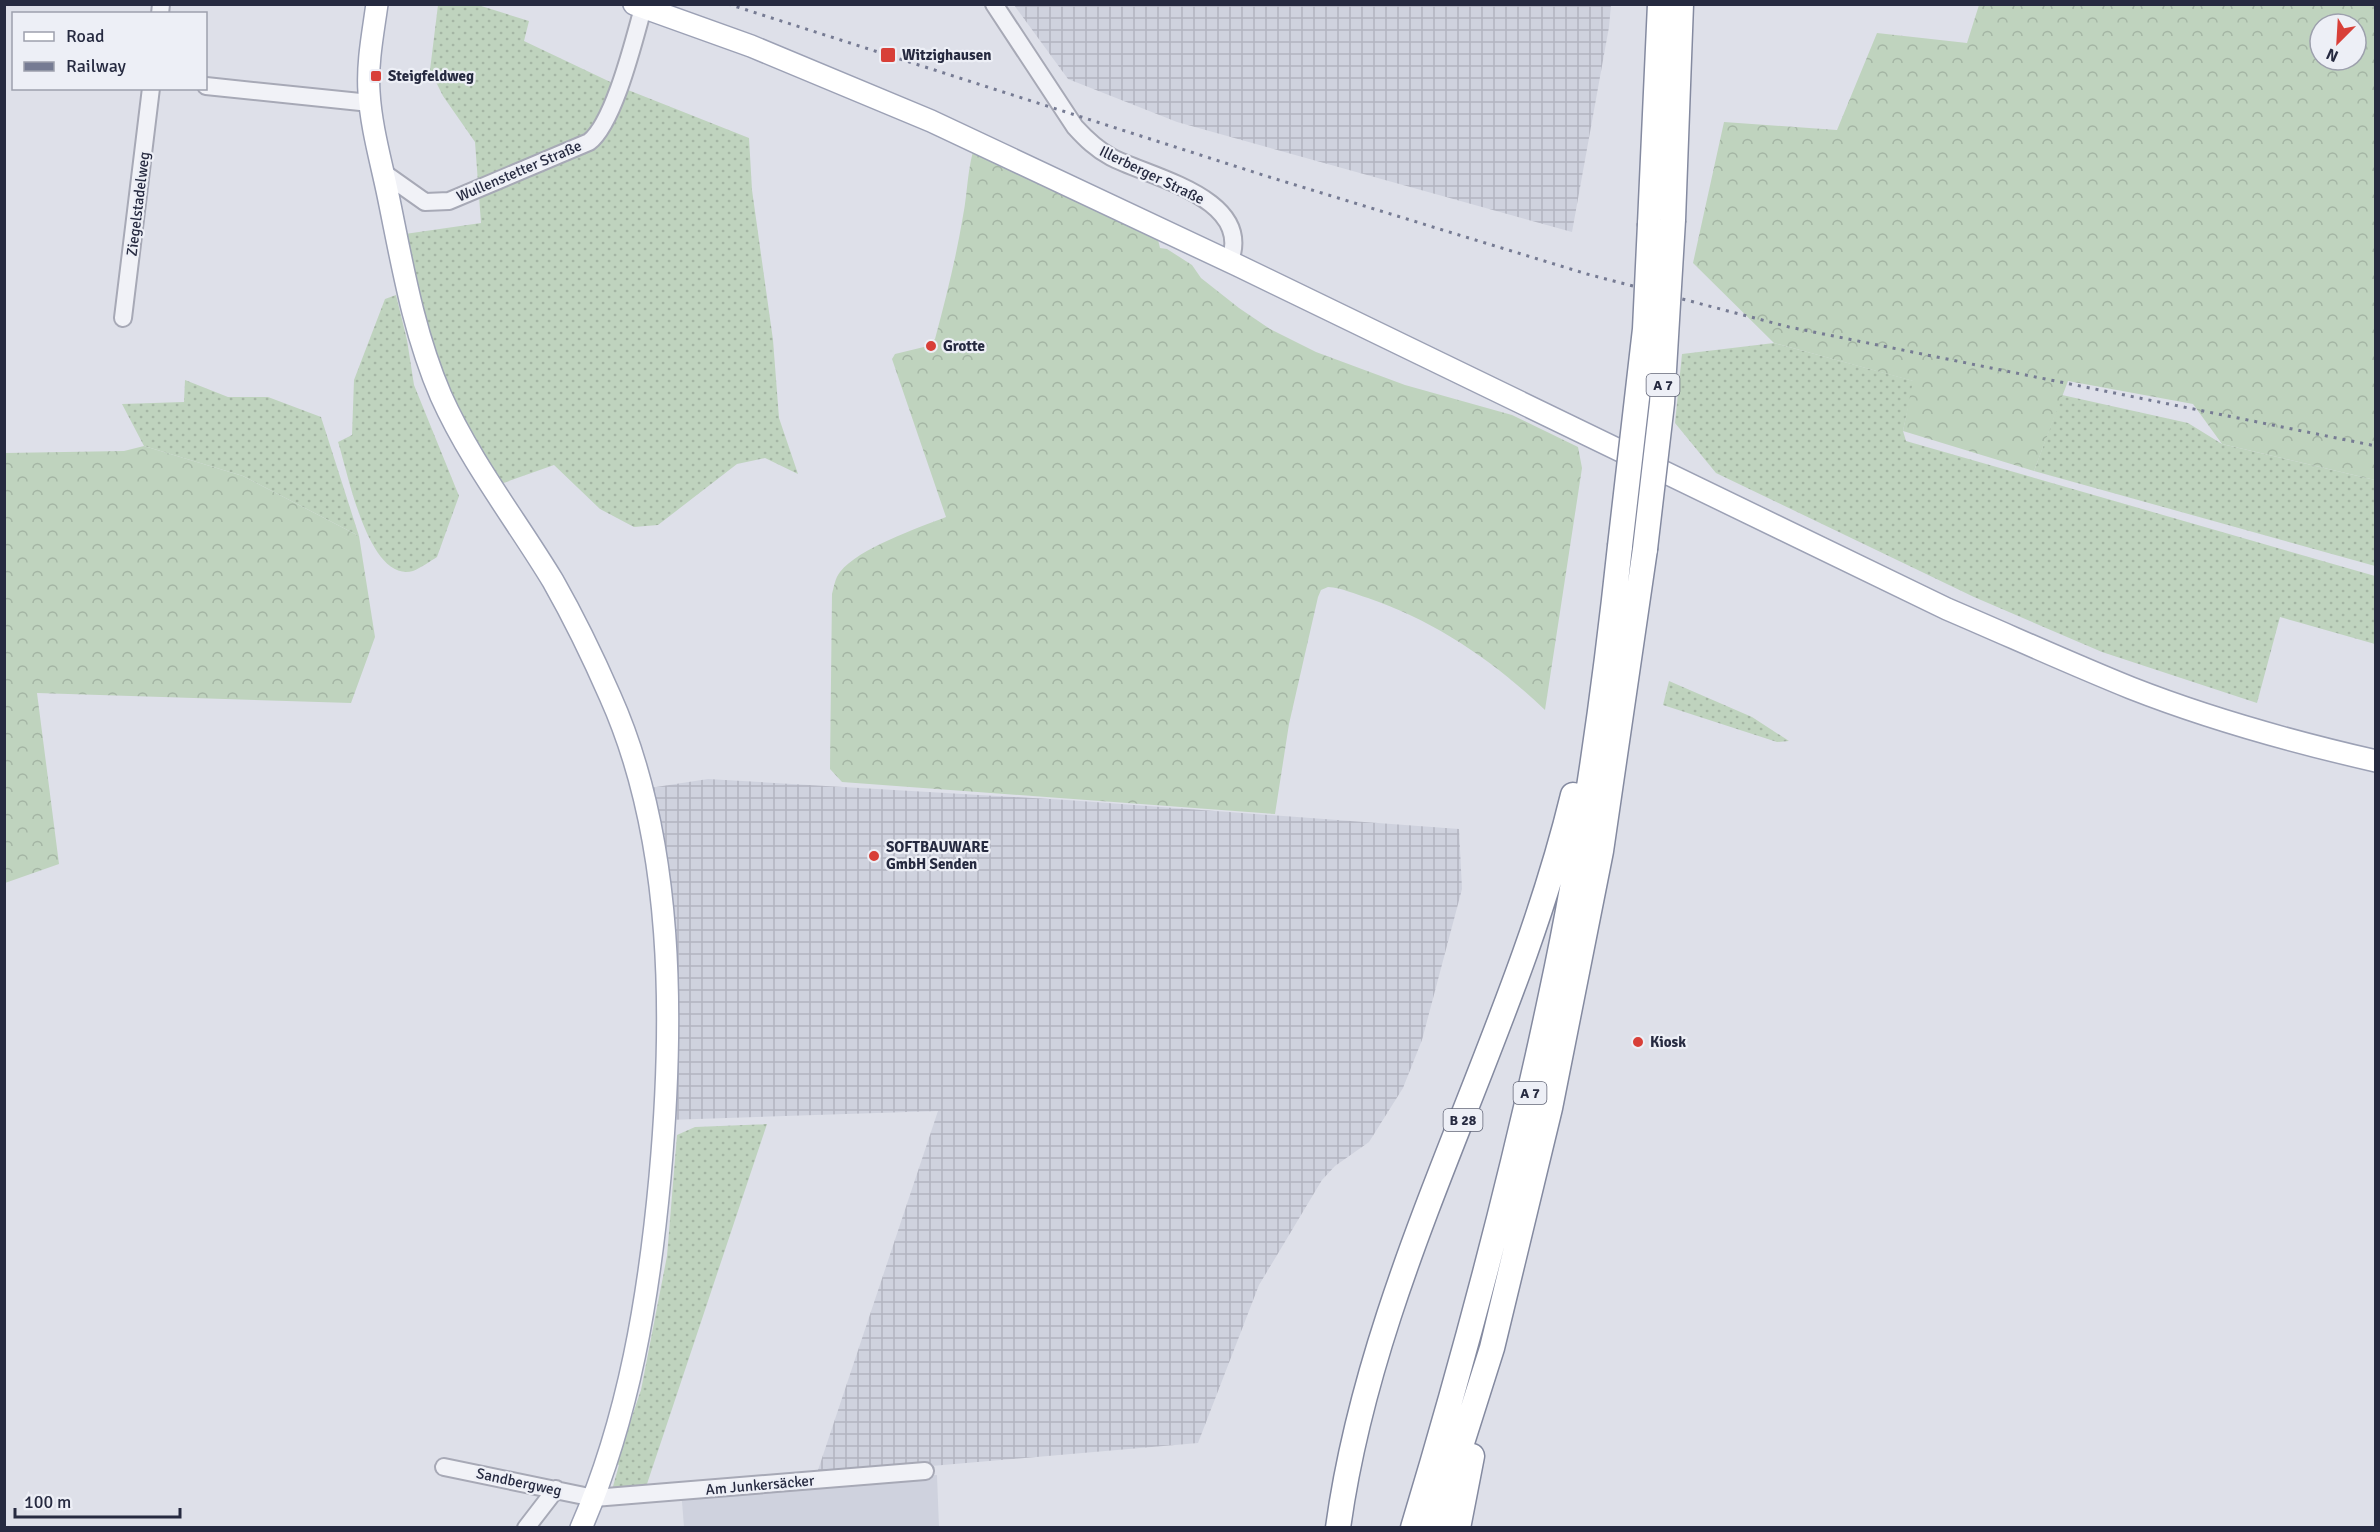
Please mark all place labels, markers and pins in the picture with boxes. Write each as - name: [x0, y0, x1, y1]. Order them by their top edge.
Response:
- marker: Witzighausen: [879, 46, 897, 64]
- place label: Witzighausen: [902, 46, 991, 64]
- place label: Steigfeldweg: [388, 67, 474, 85]
- marker: Steigfeldweg: [369, 69, 383, 83]
- place label: Grotte: [943, 337, 985, 355]
- marker: Grotte: [924, 339, 938, 353]
- place label: SOFTBAUWARE GmbH Senden: [886, 838, 990, 873]
- marker: SOFTBAUWARE GmbH Senden: [867, 849, 881, 863]
- place label: Kiosk: [1650, 1033, 1686, 1051]
- marker: Kiosk: [1631, 1035, 1645, 1049]

